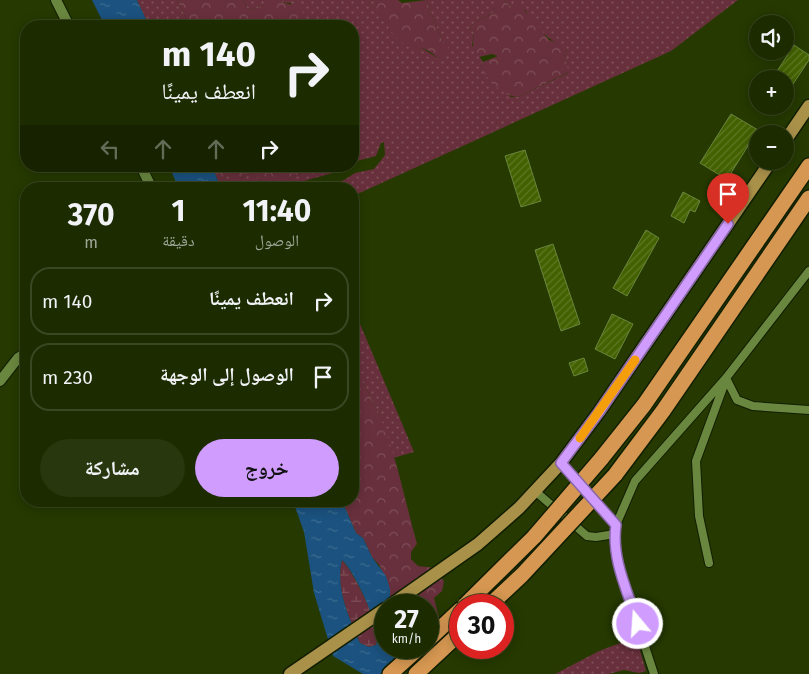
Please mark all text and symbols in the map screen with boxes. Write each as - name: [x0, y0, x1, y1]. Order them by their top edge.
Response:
- map controls: [749, 15, 794, 170]
- button: sound: [749, 15, 794, 60]
- text: 140 m: [162, 33, 256, 75]
- icon: right: [274, 40, 339, 105]
- button: +: [749, 70, 794, 115]
- text: انعطف يمينًا: [161, 78, 256, 105]
- button: −: [749, 125, 794, 170]
- icon: left: [96, 135, 124, 163]
- icon: ahead: [149, 135, 177, 163]
- icon: ahead: [202, 135, 230, 163]
- icon: right: [255, 135, 283, 163]
- pin: [707, 173, 749, 224]
- icon: arrive: [714, 180, 742, 208]
- text: 1: [171, 193, 185, 229]
- text: 11:40: [242, 193, 311, 229]
- text: 370: [68, 197, 114, 233]
- text: دقيقة: [162, 231, 195, 250]
- text: الوصول: [255, 231, 299, 250]
- text: m: [84, 233, 98, 252]
- text: انعطف يمينًا: [209, 287, 294, 310]
- icon: right: [309, 287, 337, 315]
- text: 140 m: [42, 290, 92, 313]
- text: الوصول إلى الوجهة: [160, 363, 294, 386]
- icon: arrive: [309, 363, 337, 391]
- text: 230 m: [42, 366, 93, 389]
- button: مشاركة: [40, 439, 185, 497]
- button: خروج: [195, 439, 339, 497]
- speed limit sign: 30: [449, 594, 514, 659]
- position arrow: [611, 597, 663, 649]
- text: 27: [394, 605, 419, 635]
- text: km/h: [392, 632, 421, 646]

